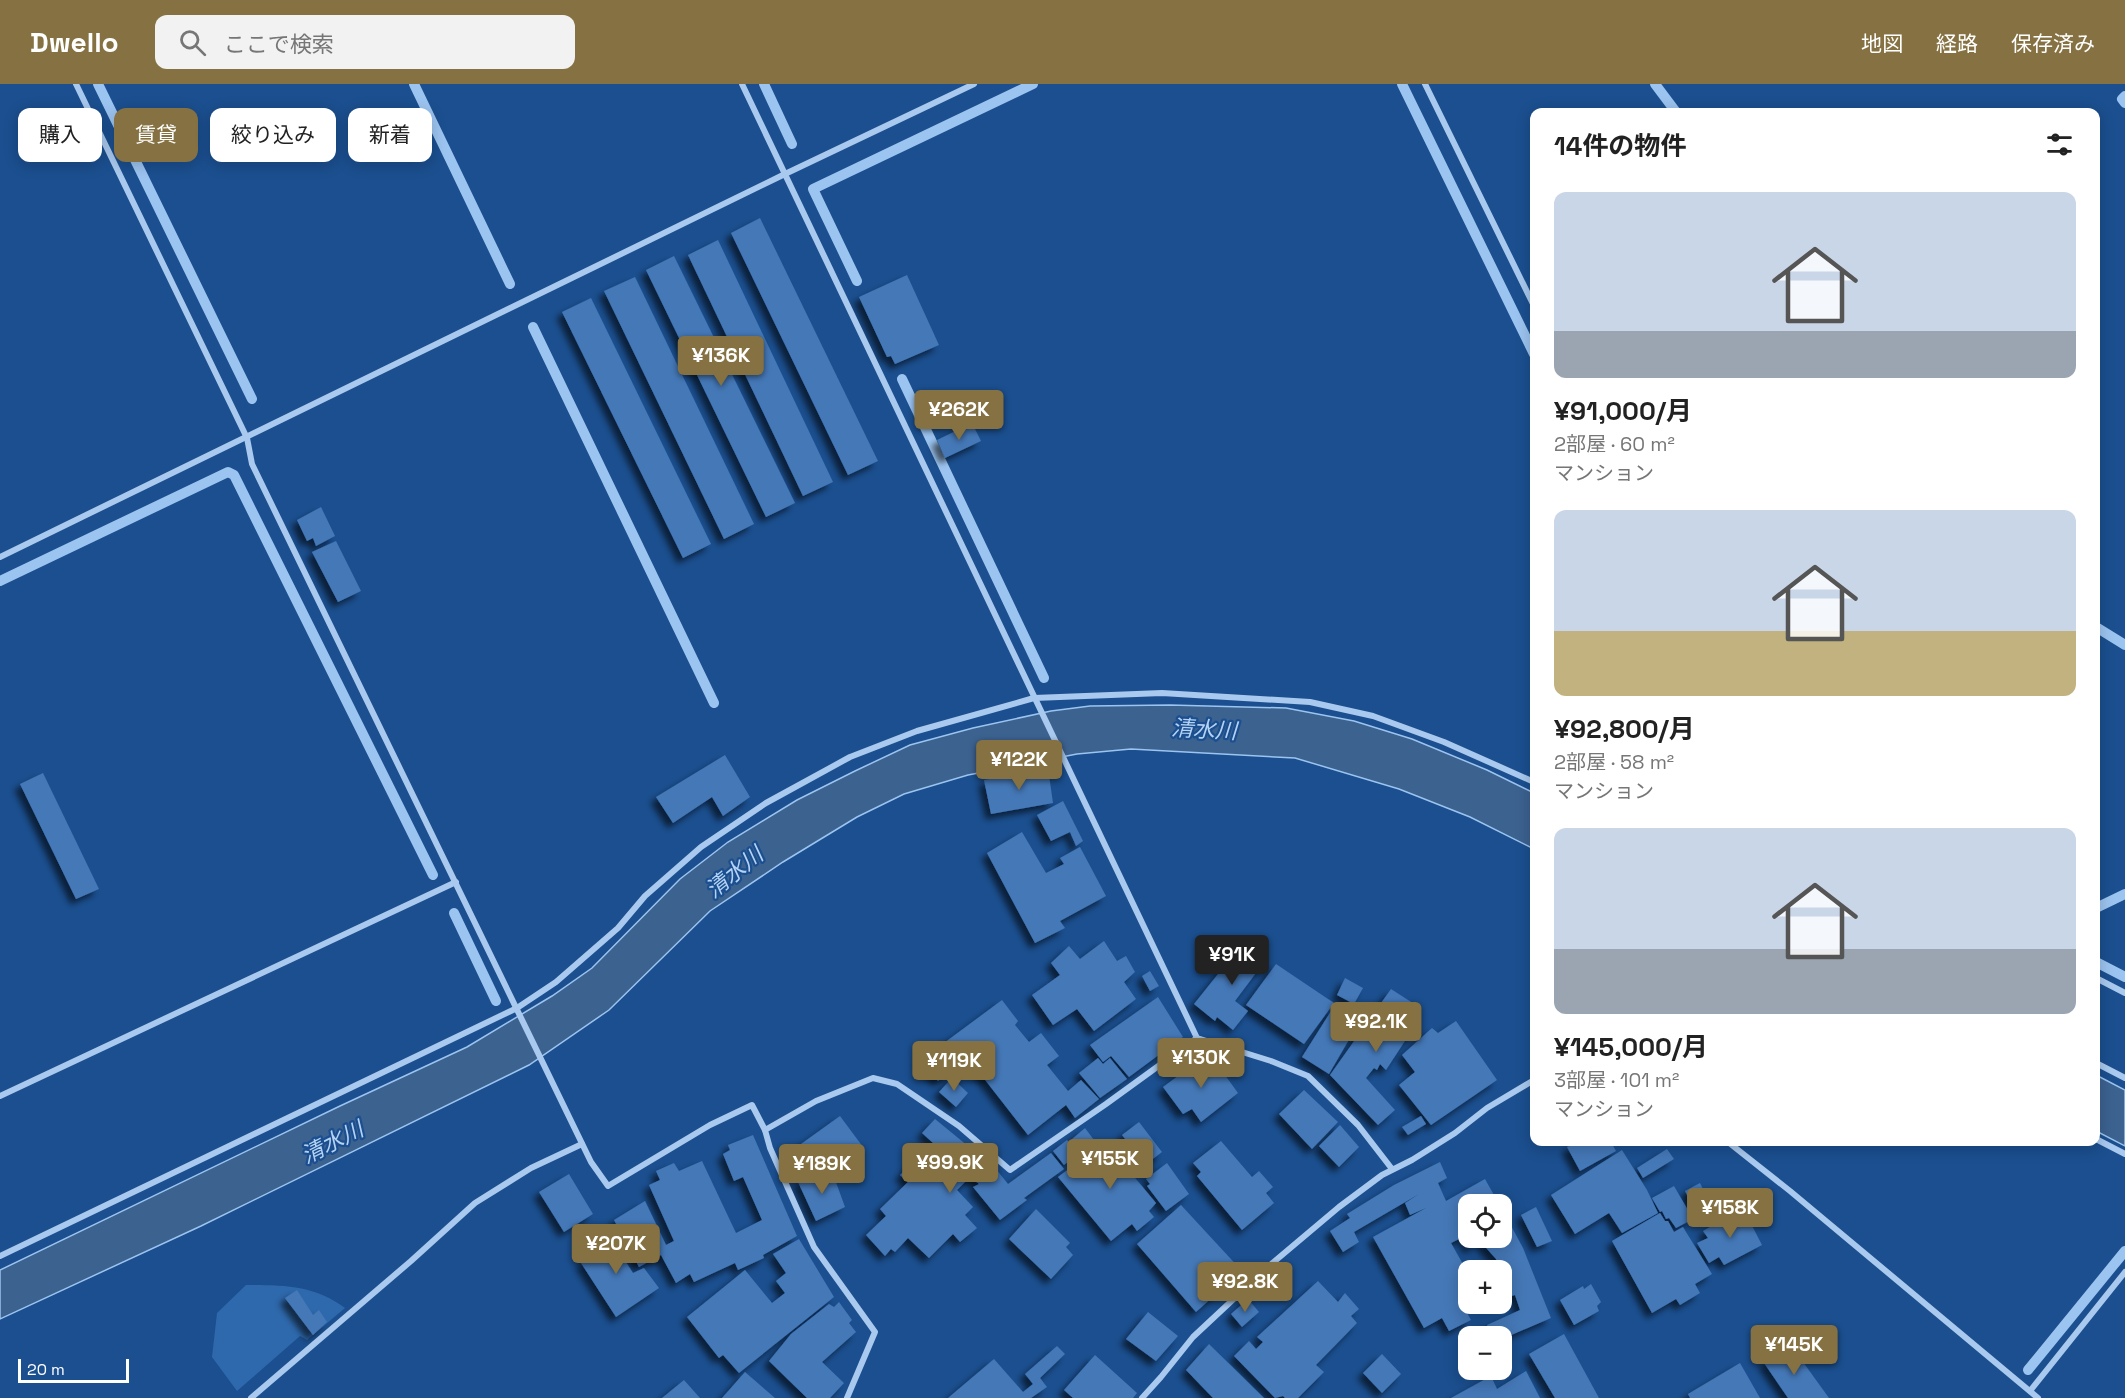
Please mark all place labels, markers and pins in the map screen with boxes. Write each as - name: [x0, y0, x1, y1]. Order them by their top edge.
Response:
- pin: ¥136K: [679, 336, 763, 387]
- pin: ¥262K: [917, 390, 1001, 441]
- pin: ¥122K: [977, 740, 1061, 791]
- pin: ¥91K: [1196, 935, 1268, 986]
- pin: ¥92.1K: [1327, 1002, 1425, 1053]
- pin: ¥130K: [1159, 1038, 1243, 1089]
- pin: ¥119K: [912, 1041, 996, 1092]
- pin: ¥155K: [1068, 1139, 1152, 1190]
- pin: ¥99.9K: [901, 1143, 999, 1194]
- pin: ¥189K: [780, 1144, 864, 1195]
- pin: ¥158K: [1688, 1188, 1772, 1239]
- pin: ¥207K: [574, 1224, 658, 1275]
- pin: ¥92.8K: [1196, 1262, 1294, 1313]
- pin: ¥145K: [1752, 1325, 1836, 1376]

